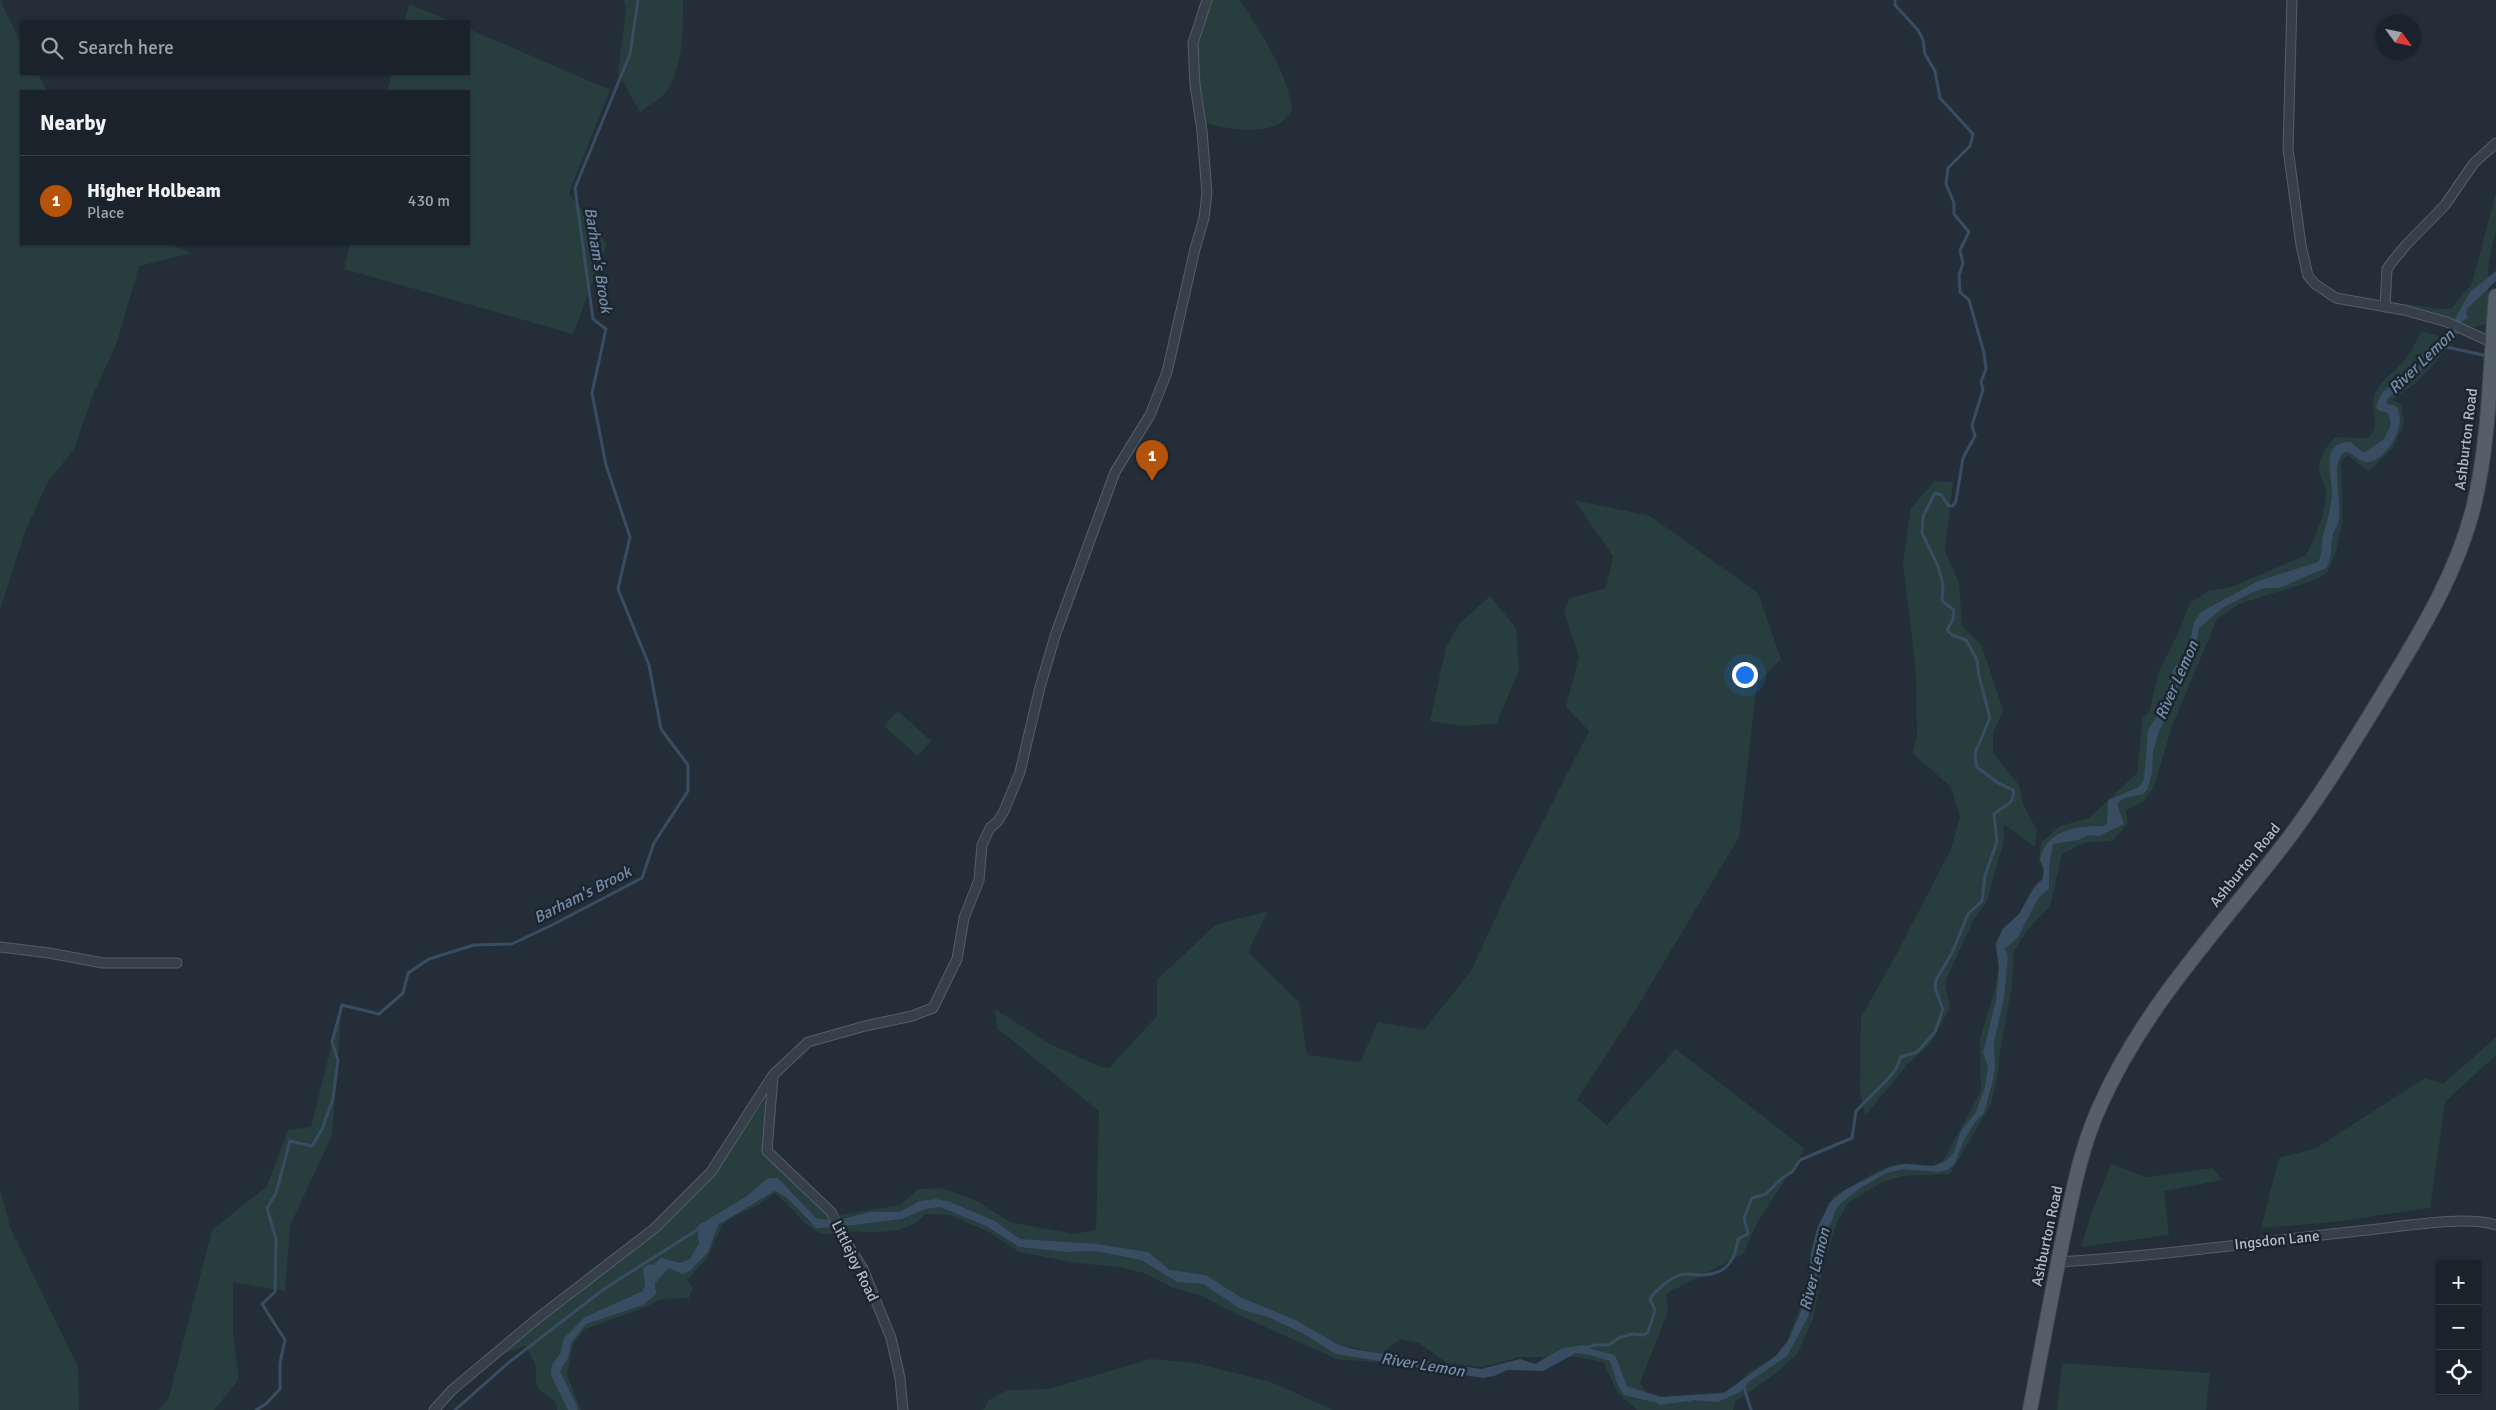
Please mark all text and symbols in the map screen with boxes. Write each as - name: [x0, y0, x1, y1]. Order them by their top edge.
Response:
- north arrow: [2376, 15, 2421, 60]
- search box: [20, 20, 470, 75]
- icon: search: [38, 34, 66, 62]
- text: Search here: [78, 36, 174, 60]
- text: Nearby: [40, 110, 106, 136]
- text: Higher Holbeam: [87, 179, 221, 203]
- text: 1: [52, 191, 60, 211]
- text: 430 m: [408, 191, 450, 211]
- text: Place: [87, 203, 124, 223]
- water label: Barham's Brook: [580, 206, 617, 316]
- water label: River Lemon: [2385, 324, 2460, 398]
- street label: Ashburton Road: [2451, 387, 2481, 491]
- pin: 1: [1136, 440, 1168, 481]
- water label: River Lemon: [2151, 637, 2204, 723]
- your location: [1732, 662, 1758, 688]
- street label: Ashburton Road: [2206, 820, 2284, 910]
- water label: Barham's Brook: [530, 861, 636, 928]
- street label: Ashburton Road: [2028, 1184, 2066, 1288]
- street label: Littlejoy Road: [828, 1218, 882, 1305]
- water label: River Lemon: [1795, 1225, 1835, 1312]
- street label: Ingsdon Lane: [2234, 1227, 2320, 1253]
- map controls: [2436, 1260, 2481, 1395]
- button: +: [2436, 1260, 2481, 1305]
- button: −: [2436, 1305, 2481, 1350]
- water label: River Lemon: [1380, 1349, 1467, 1382]
- button: locate: [2436, 1350, 2481, 1395]

